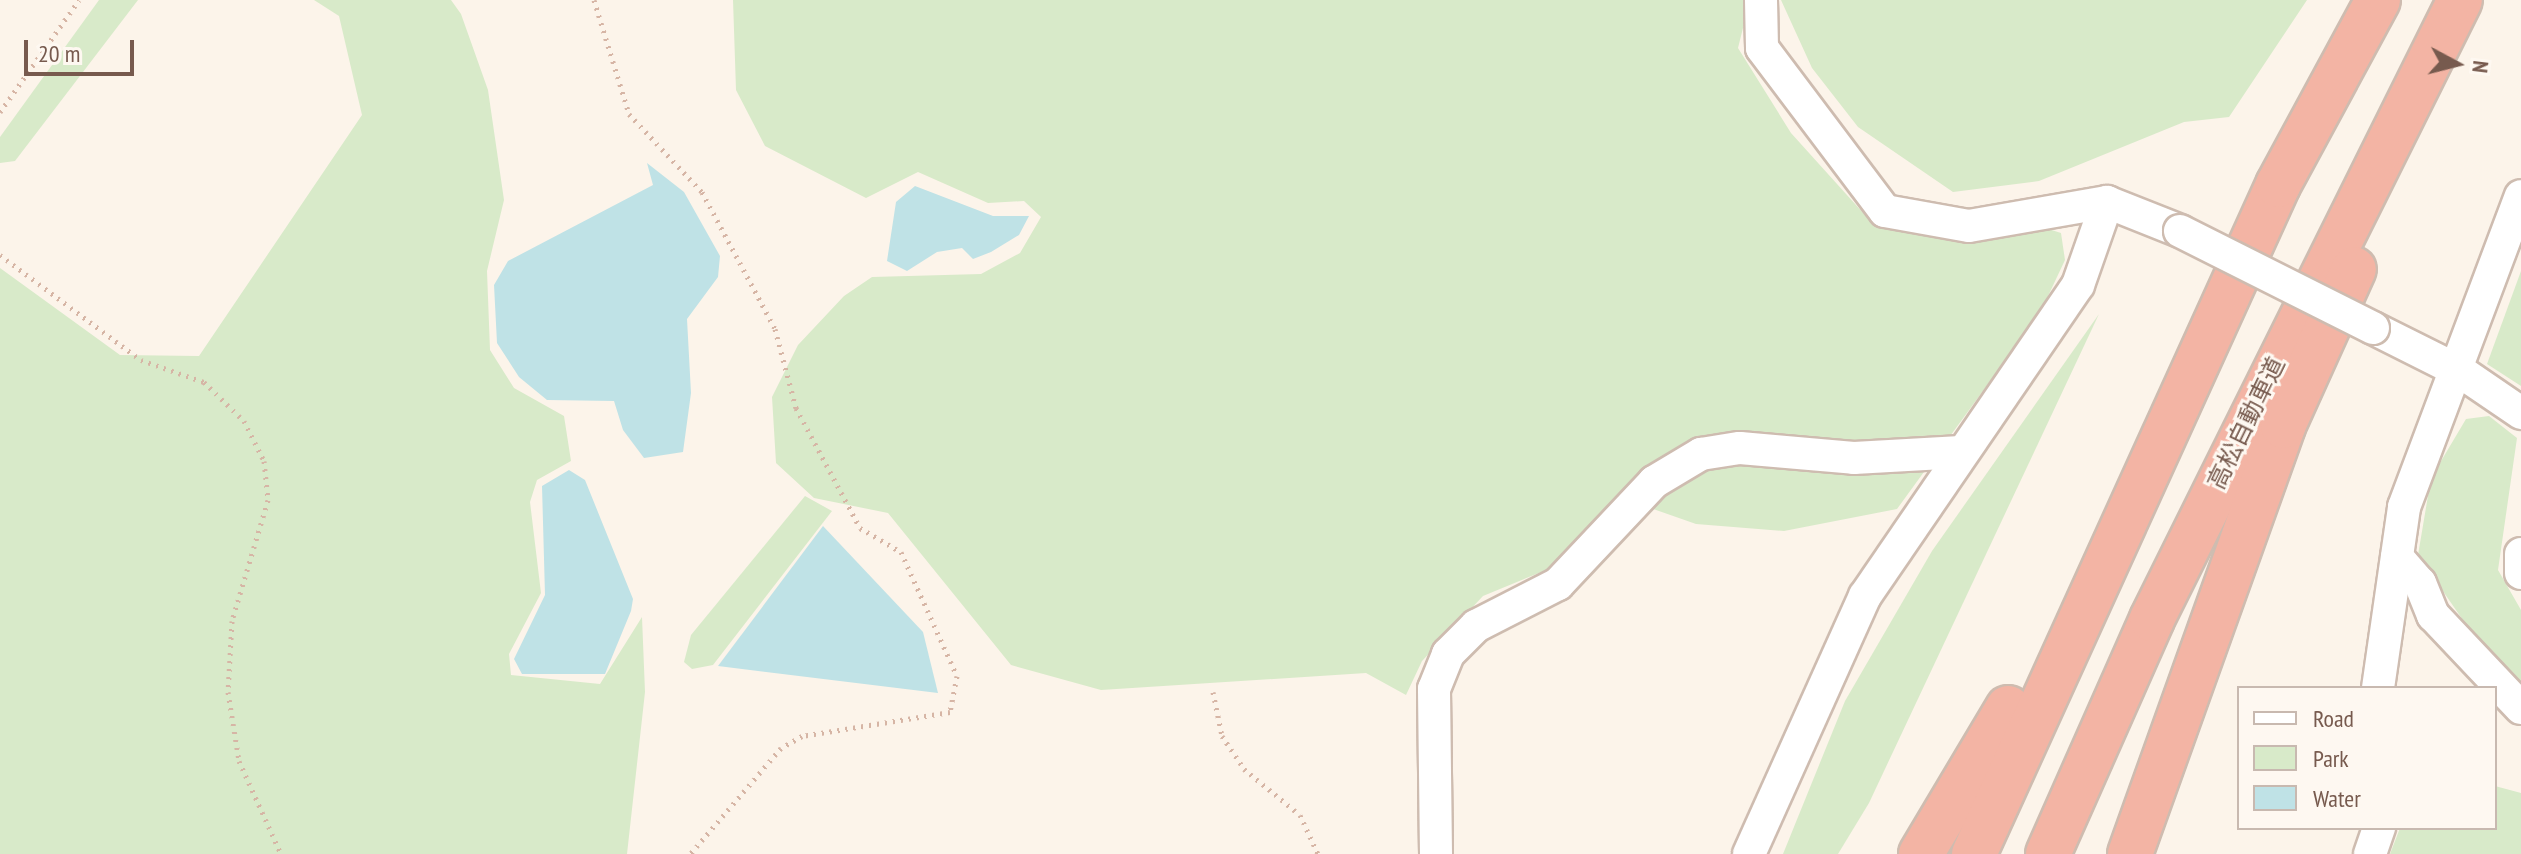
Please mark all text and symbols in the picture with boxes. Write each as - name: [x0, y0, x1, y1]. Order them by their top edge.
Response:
- scale bar: [28, 24, 138, 74]
- north arrow: [2417, 24, 2497, 104]
- text: 20 m: [38, 38, 80, 69]
- text: N: [2466, 59, 2495, 75]
- street label: 高松自動車道: [2201, 352, 2291, 494]
- legend: [2237, 686, 2497, 830]
- text: Road: [2313, 703, 2354, 734]
- text: Park: [2313, 743, 2349, 774]
- text: Water: [2313, 783, 2361, 814]

